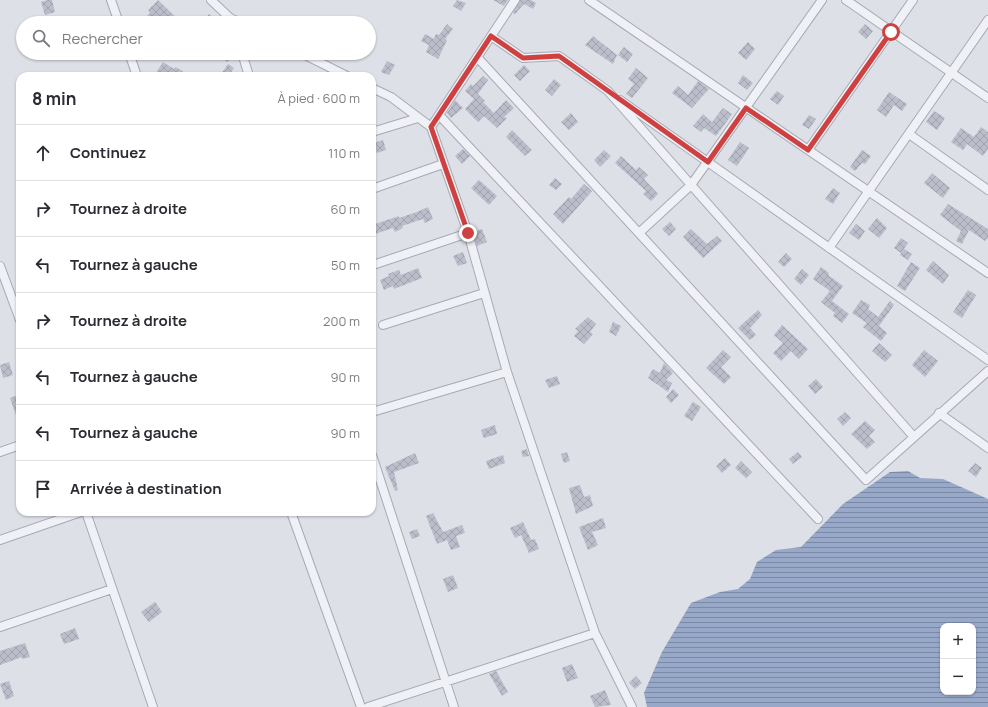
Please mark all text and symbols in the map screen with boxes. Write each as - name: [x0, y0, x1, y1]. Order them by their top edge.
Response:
- search box: [16, 16, 376, 60]
- route start: [882, 23, 900, 41]
- icon: search: [30, 27, 52, 49]
- text: Rechercher: [62, 28, 143, 49]
- text: 8 min: [32, 87, 77, 110]
- text: À pied · 600 m: [277, 89, 360, 107]
- icon: ahead: [32, 142, 54, 164]
- text: Continuez: [70, 142, 146, 163]
- text: 110 m: [328, 144, 360, 162]
- icon: right: [32, 198, 54, 220]
- text: Tournez à droite: [70, 198, 187, 219]
- text: 60 m: [330, 200, 360, 218]
- route end: [459, 224, 477, 242]
- icon: left: [32, 254, 54, 276]
- text: Tournez à gauche: [70, 254, 198, 275]
- text: 50 m: [331, 256, 360, 274]
- icon: right: [32, 310, 54, 332]
- text: Tournez à droite: [70, 310, 187, 331]
- text: 200 m: [323, 312, 360, 330]
- icon: left: [32, 366, 54, 388]
- text: Tournez à gauche: [70, 366, 198, 387]
- text: 90 m: [330, 368, 360, 386]
- icon: left: [32, 422, 54, 444]
- text: Tournez à gauche: [70, 422, 198, 443]
- text: 90 m: [330, 424, 360, 442]
- icon: arrive: [32, 478, 54, 500]
- text: Arrivée à destination: [70, 478, 222, 499]
- map controls: [940, 623, 976, 695]
- button: +: [940, 623, 976, 659]
- button: −: [940, 659, 976, 695]

